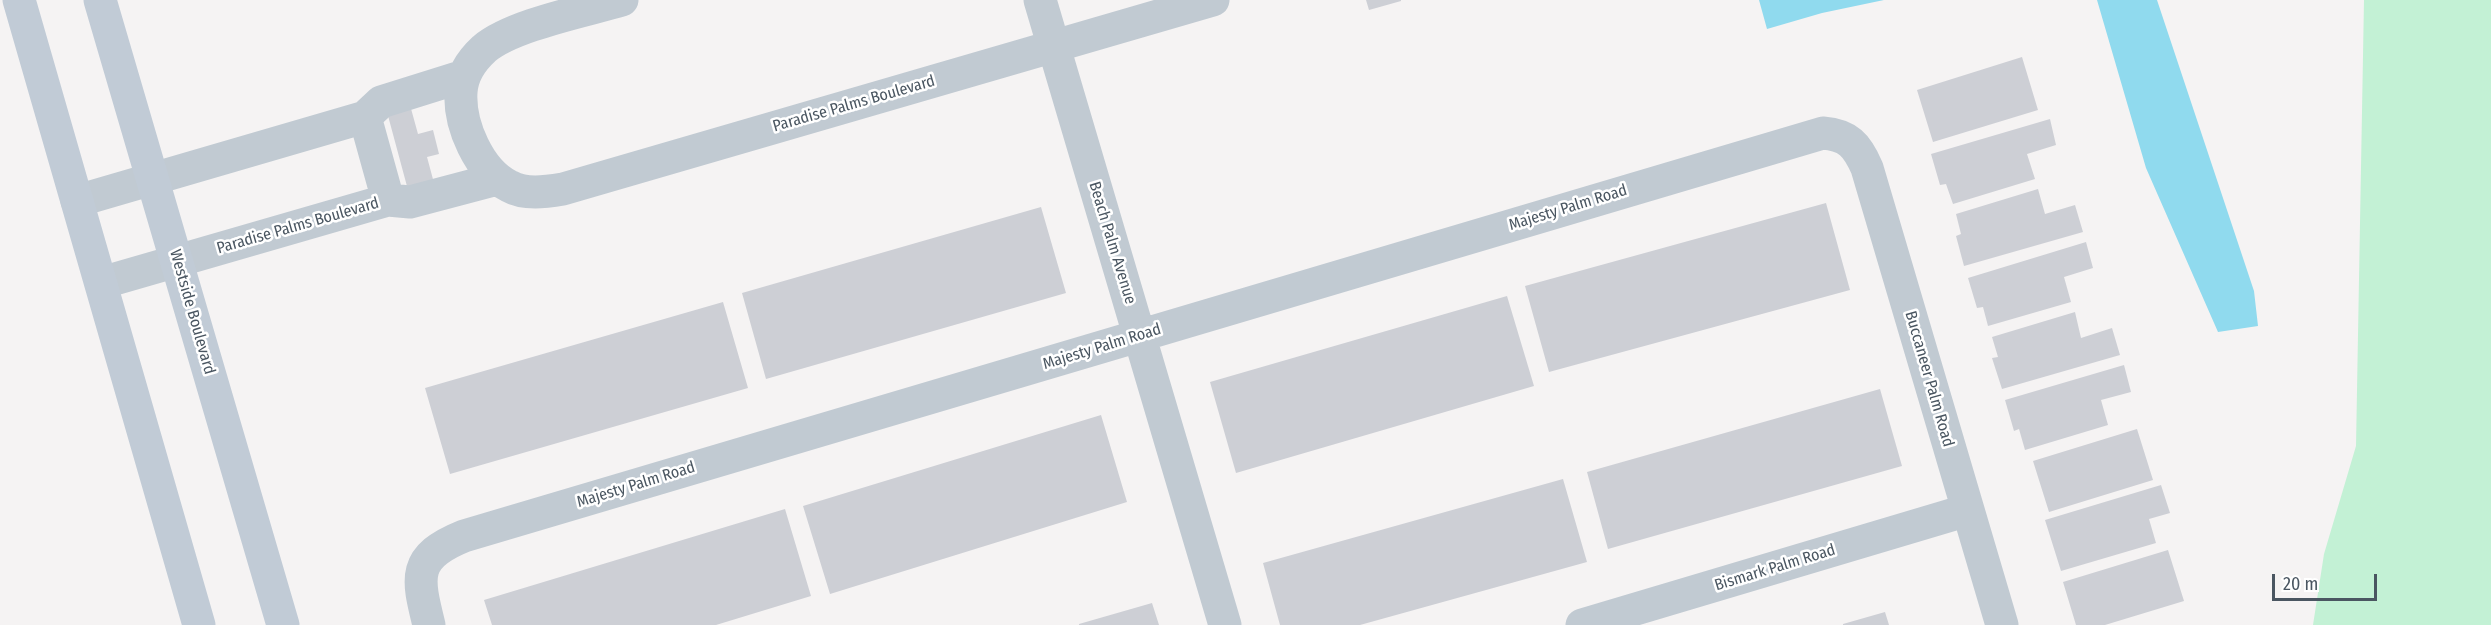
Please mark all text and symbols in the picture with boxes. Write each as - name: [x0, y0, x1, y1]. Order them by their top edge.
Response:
- street label: Paradise Palms Boulevard: [771, 72, 937, 136]
- street label: Beach Palm Avenue: [1084, 179, 1140, 307]
- street label: Majesty Palm Road: [1507, 181, 1629, 235]
- street label: Paradise Palms Boulevard: [215, 194, 381, 258]
- street label: Westside Boulevard: [165, 247, 219, 377]
- street label: Buccaneer Palm Road: [1900, 309, 1958, 449]
- street label: Majesty Palm Road: [1041, 320, 1163, 374]
- street label: Majesty Palm Road: [575, 458, 697, 512]
- street label: Bismark Palm Road: [1712, 541, 1838, 595]
- scale bar: [2275, 562, 2380, 600]
- text: 20 m: [2283, 573, 2318, 595]

